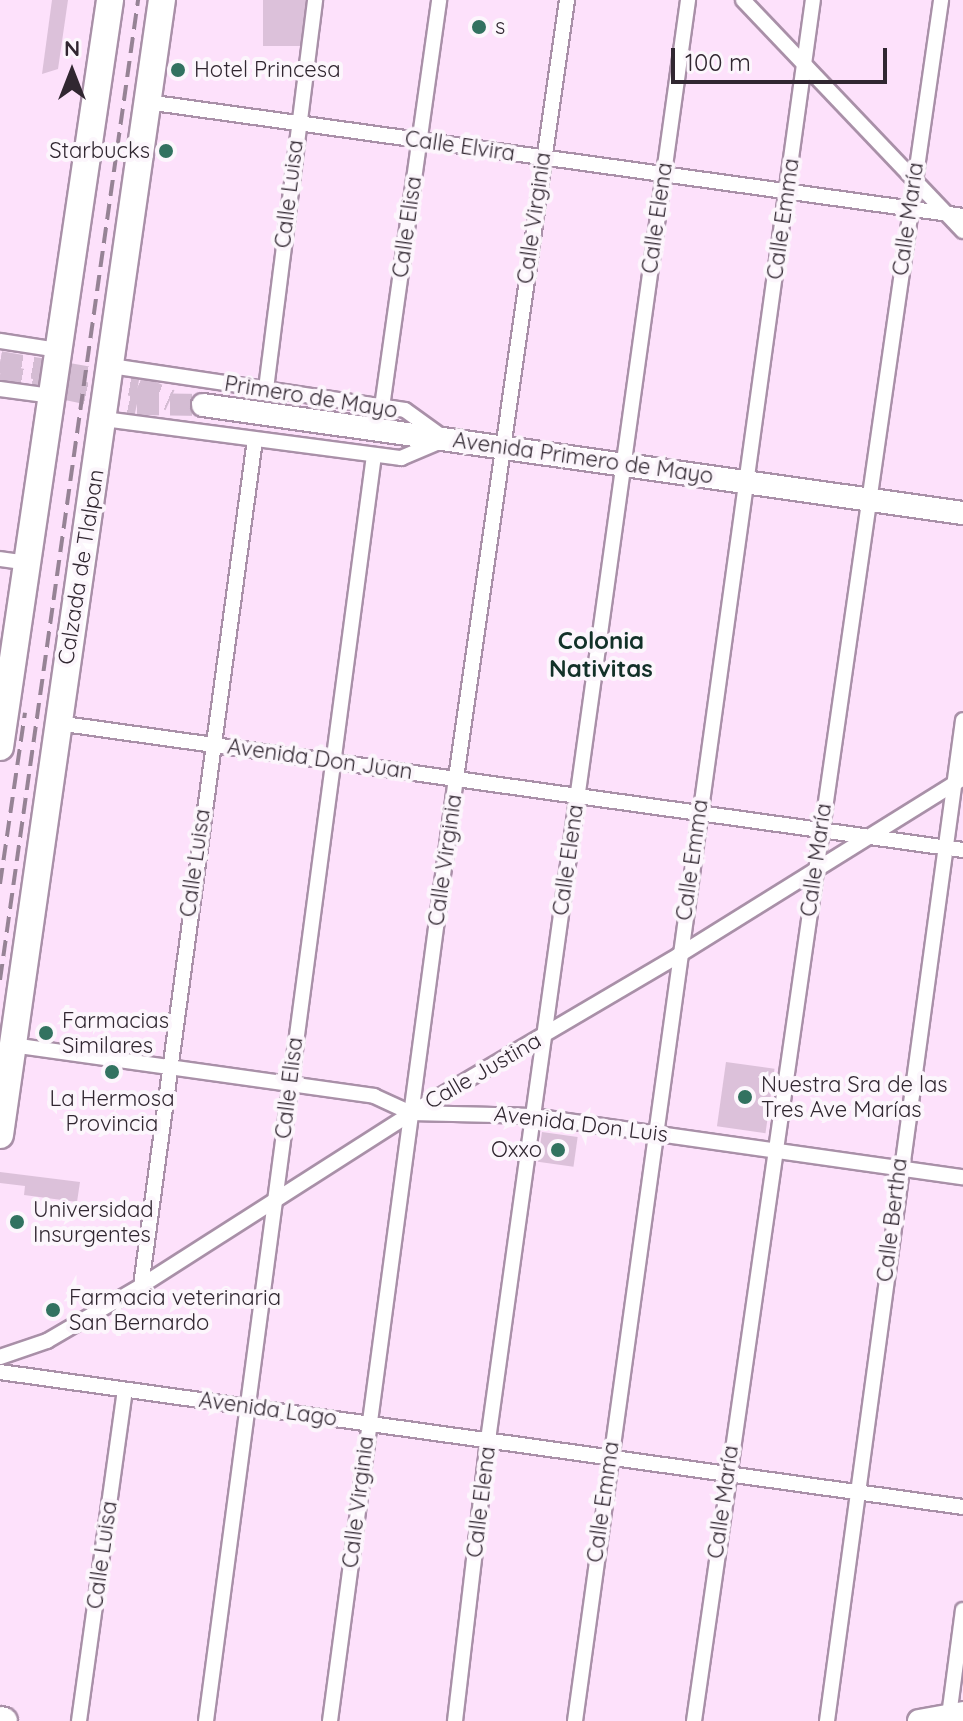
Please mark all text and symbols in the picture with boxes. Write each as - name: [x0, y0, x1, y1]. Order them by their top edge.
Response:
- place label: s: [495, 14, 505, 40]
- marker: s: [470, 18, 488, 36]
- north arrow: [32, 32, 112, 112]
- scale bar: [675, 32, 891, 82]
- text: N: [64, 34, 80, 62]
- text: 100 m: [685, 47, 751, 77]
- place label: Hotel Princesa: [194, 57, 341, 83]
- marker: Hotel Princesa: [169, 61, 187, 79]
- street label: Calle Elvira: [403, 125, 517, 167]
- place label: Starbucks: [49, 138, 150, 164]
- street label: Calle Luisa: [269, 138, 309, 250]
- marker: Starbucks: [157, 142, 175, 160]
- street label: Calle Virginia: [512, 150, 556, 286]
- street label: Calle Emma: [761, 157, 805, 281]
- street label: Calle Elena: [636, 161, 678, 275]
- street label: Calle María: [887, 161, 929, 277]
- street label: Calle Elisa: [387, 175, 427, 279]
- street label: Primero de Mayo: [222, 370, 400, 424]
- street label: Avenida Primero de Mayo: [451, 427, 715, 489]
- street label: Calzada de Tlalpan: [53, 468, 109, 666]
- district label: Colonia Nativitas: [549, 627, 653, 683]
- street label: Avenida Don Juan: [226, 733, 414, 785]
- street label: Calle Virginia: [423, 792, 467, 928]
- street label: Calle Emma: [670, 798, 714, 922]
- street label: Calle María: [795, 802, 837, 918]
- street label: Calle Elena: [547, 803, 589, 917]
- street label: Calle Luisa: [174, 807, 216, 919]
- place label: Farmacias Similares: [62, 1007, 169, 1058]
- marker: Farmacias Similares: [37, 1024, 55, 1042]
- street label: Calle Justina: [420, 1027, 546, 1115]
- street label: Calle Elisa: [270, 1036, 308, 1140]
- marker: La Hermosa Provincia: [103, 1063, 121, 1081]
- place label: Nuestra Sra de las Tres Ave Marías: [761, 1071, 948, 1122]
- place label: La Hermosa Provincia: [50, 1085, 174, 1136]
- marker: Nuestra Sra de las Tres Ave Marías: [736, 1088, 754, 1106]
- street label: Avenida Don Luis: [493, 1100, 669, 1148]
- place label: Oxxo: [491, 1137, 542, 1163]
- marker: Oxxo: [549, 1141, 567, 1159]
- street label: Calle Bertha: [871, 1157, 913, 1283]
- place label: Universidad Insurgentes: [33, 1196, 154, 1248]
- marker: Universidad Insurgentes: [8, 1213, 26, 1231]
- place label: Farmacia veterinaria San Bernardo: [69, 1284, 281, 1336]
- marker: Farmacia veterinaria San Bernardo: [44, 1301, 62, 1319]
- street label: Avenida Lago: [197, 1386, 339, 1432]
- street label: Calle Virginia: [337, 1435, 379, 1569]
- street label: Calle Emma: [581, 1440, 625, 1564]
- street label: Calle María: [702, 1444, 744, 1560]
- street label: Calle Elena: [461, 1445, 501, 1559]
- street label: Calle Luisa: [81, 1499, 123, 1611]

